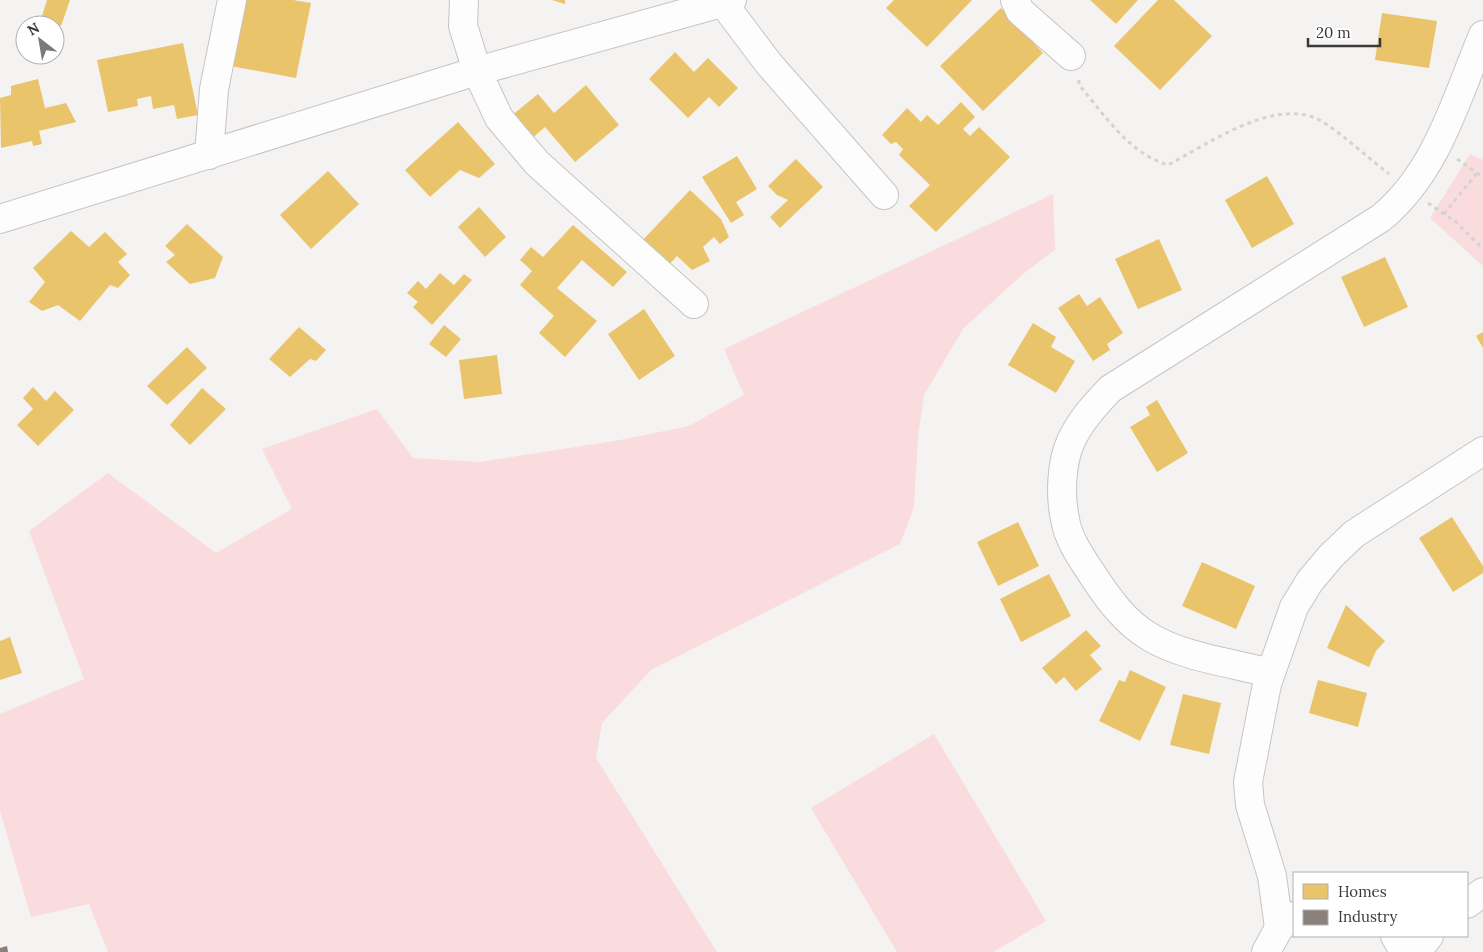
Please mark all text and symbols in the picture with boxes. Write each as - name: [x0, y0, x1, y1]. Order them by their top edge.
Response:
- north arrow: [15, 15, 65, 65]
- scale bar: [1308, 15, 1380, 47]
- text: N: [24, 18, 43, 39]
- text: 20 m: [1316, 23, 1351, 42]
- legend: [1293, 872, 1468, 937]
- text: Homes: [1338, 882, 1387, 901]
- text: Industry: [1338, 907, 1397, 926]

